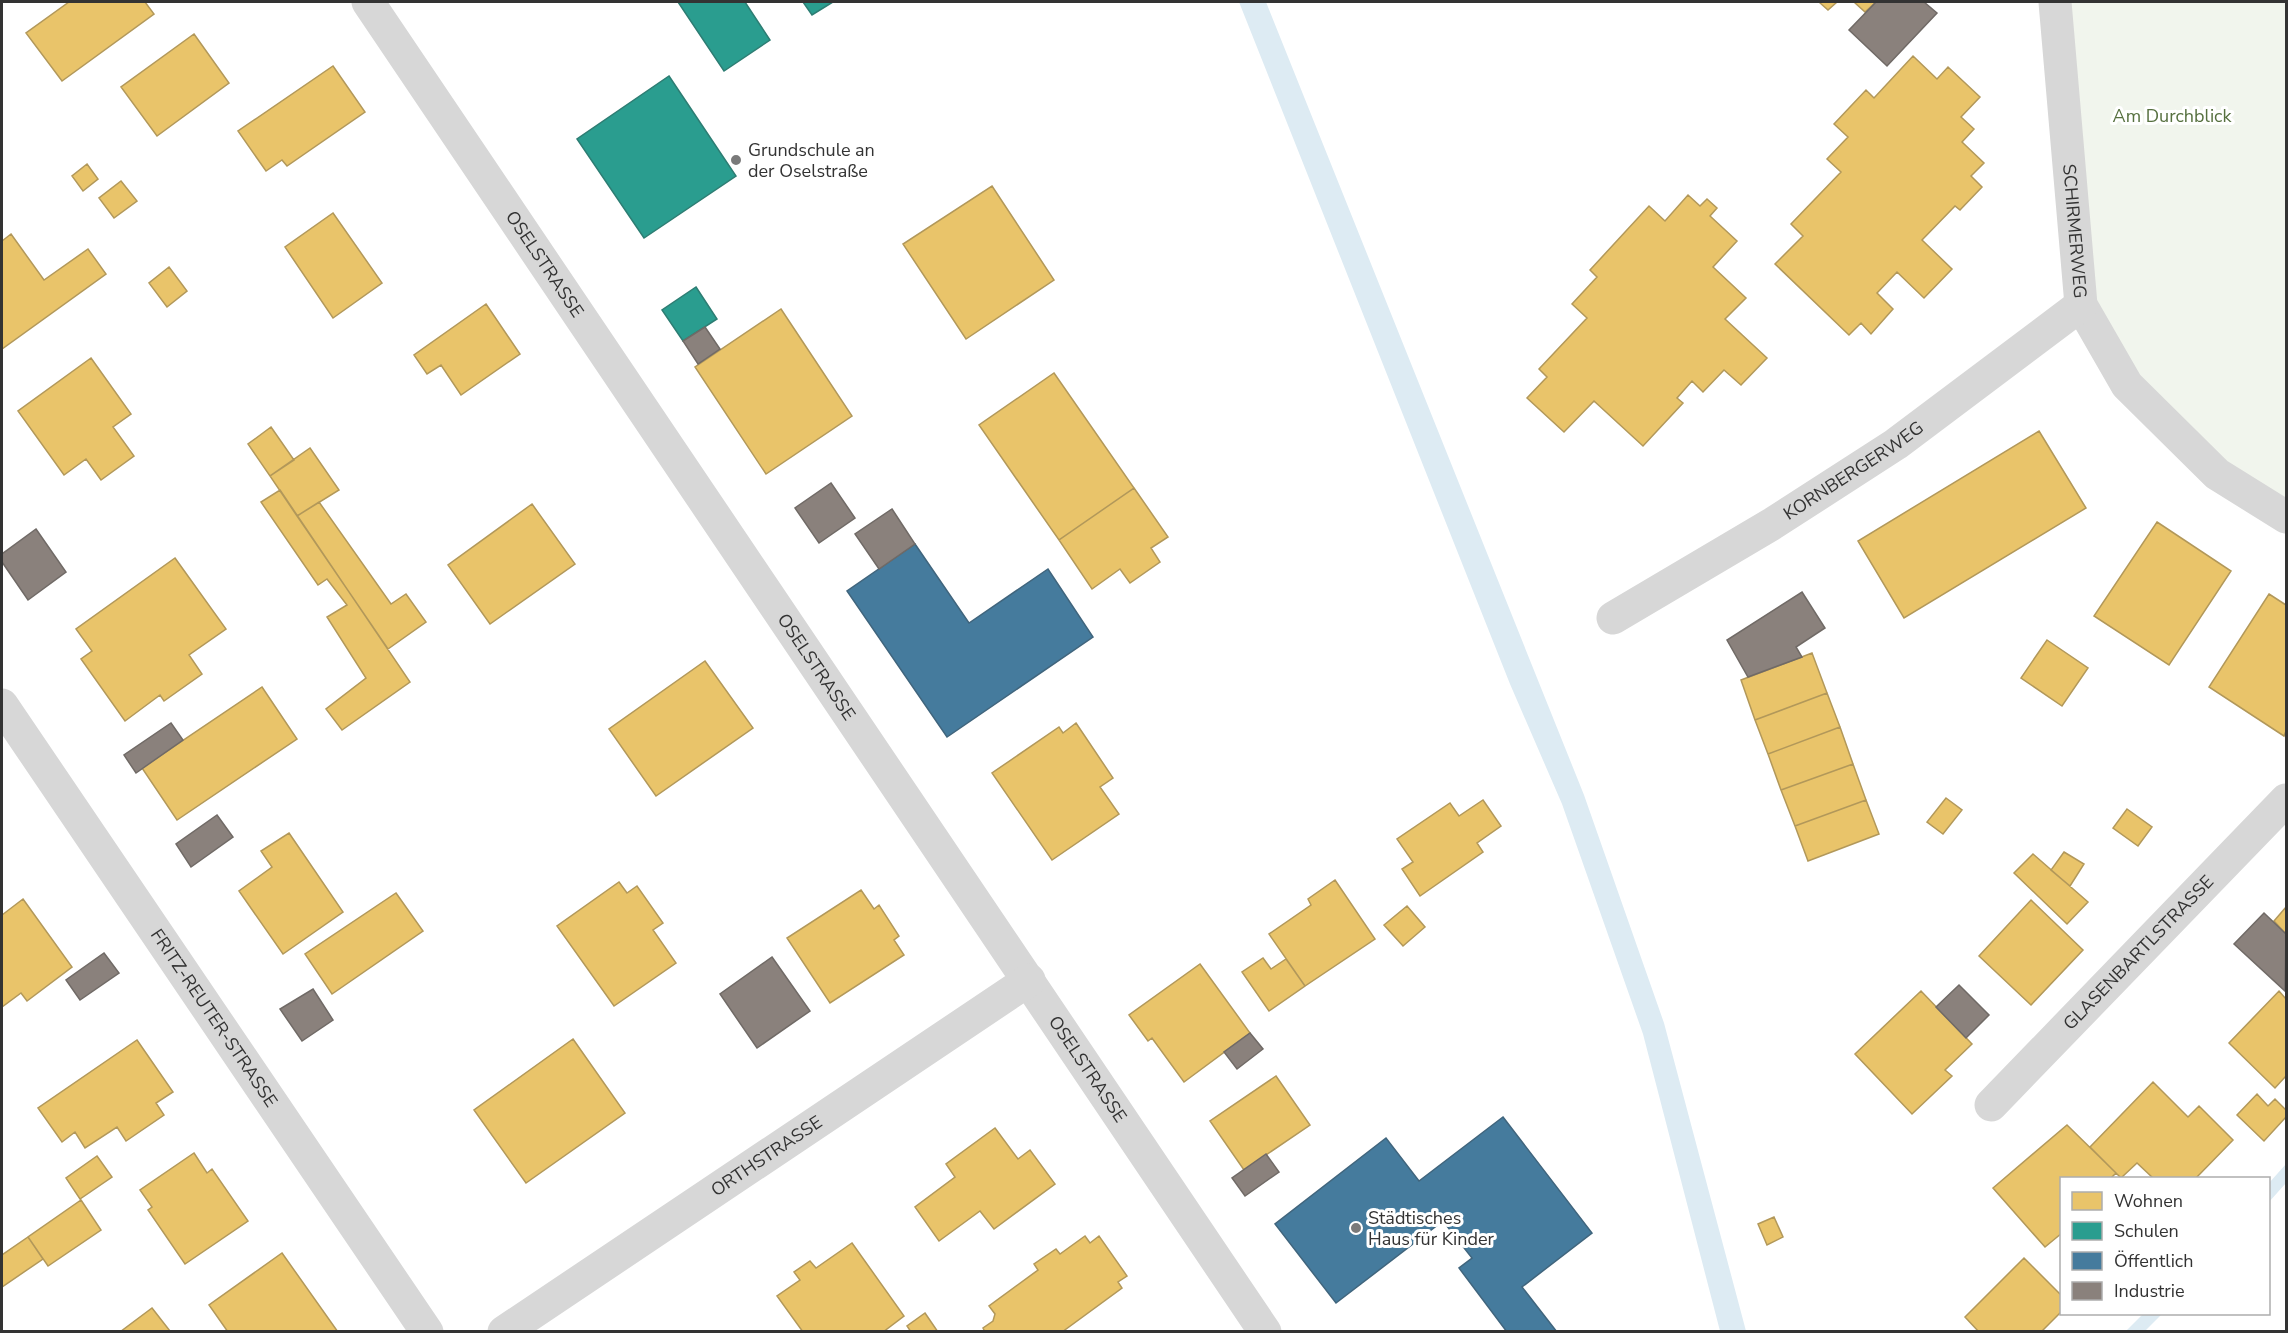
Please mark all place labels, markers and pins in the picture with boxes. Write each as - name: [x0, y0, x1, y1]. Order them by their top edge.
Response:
- place label: Grundschule an der Oselstraße: [748, 138, 875, 183]
- marker: Grundschule an der Oselstraße: [729, 153, 743, 167]
- place label: Städtisches Haus für Kinder: [1368, 1206, 1495, 1251]
- marker: Städtisches Haus für Kinder: [1349, 1221, 1363, 1235]

